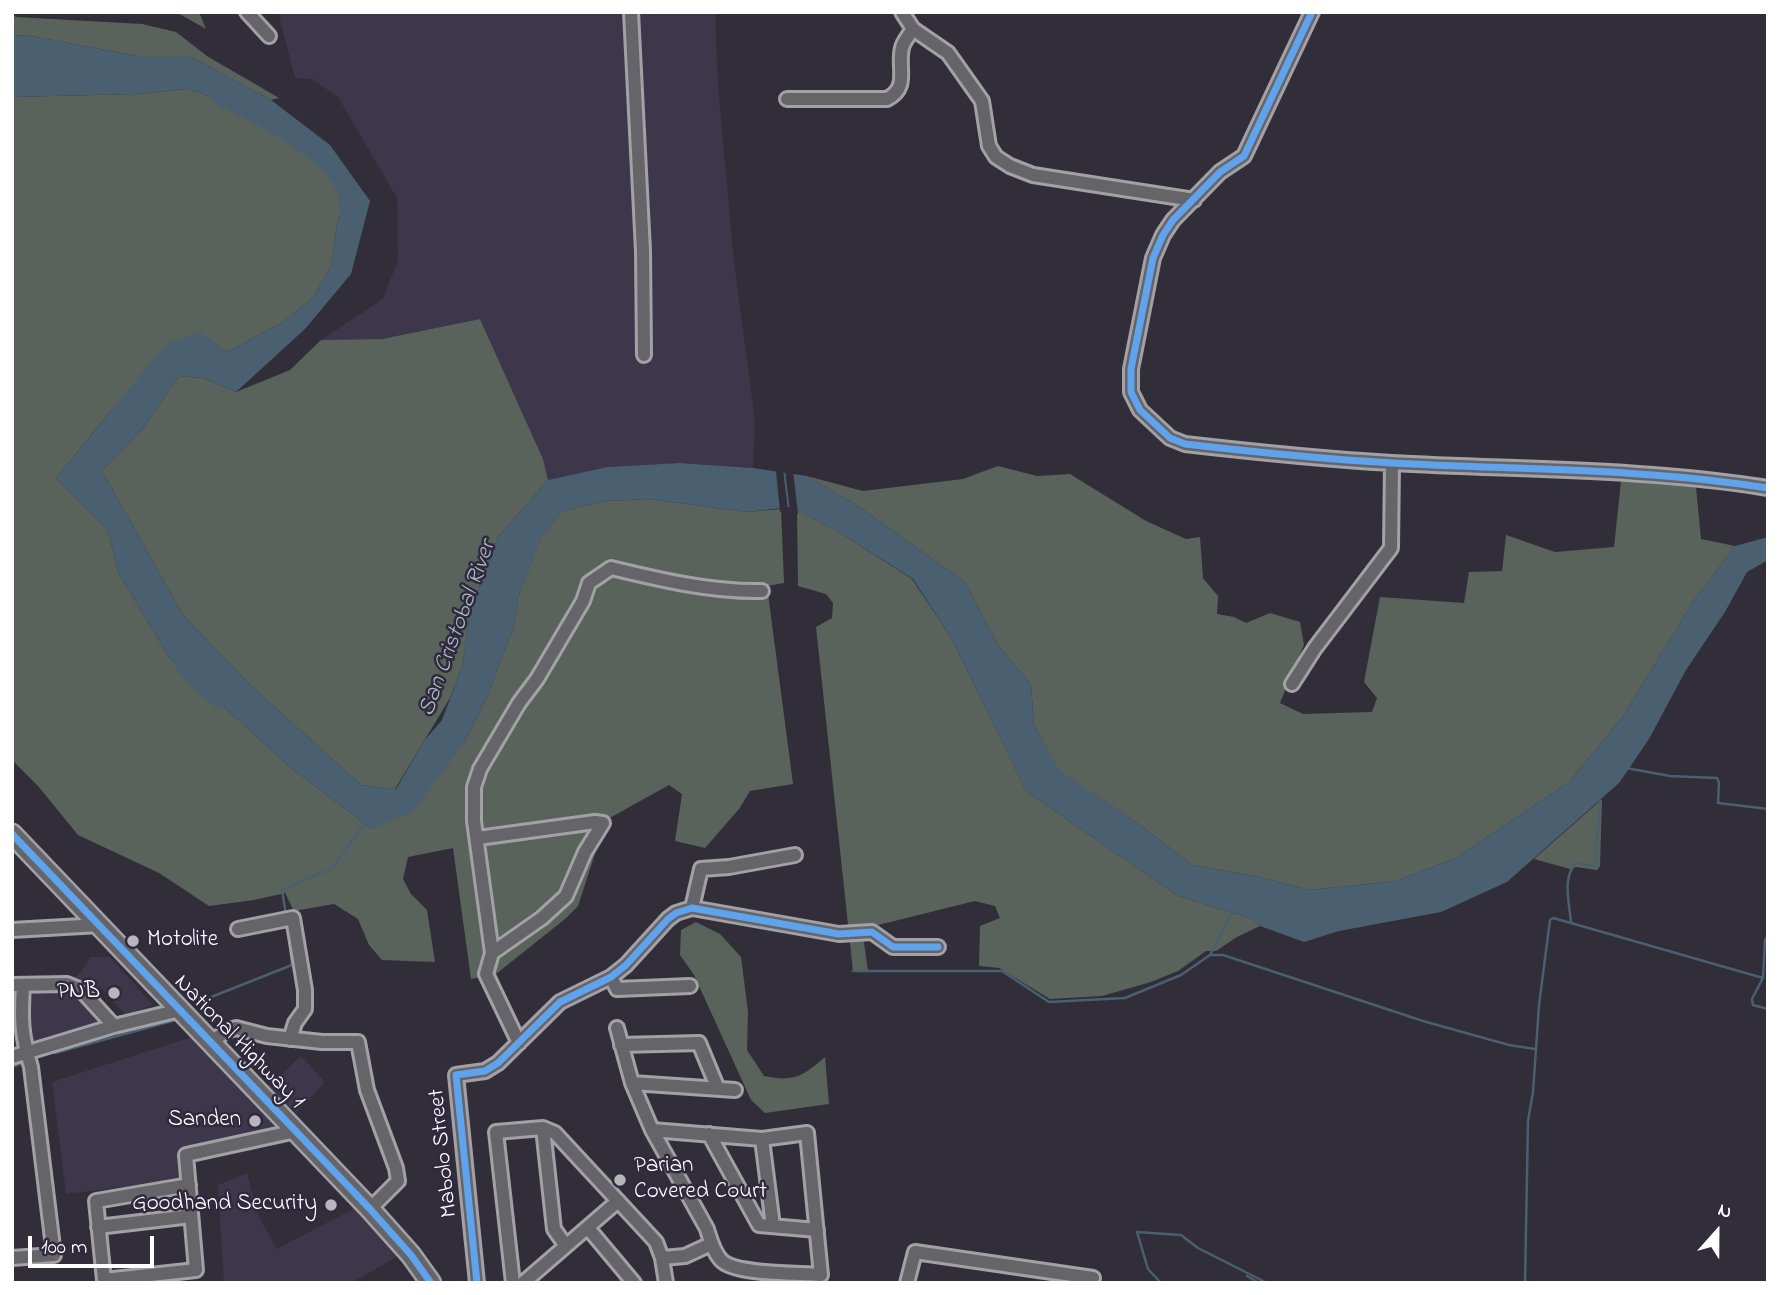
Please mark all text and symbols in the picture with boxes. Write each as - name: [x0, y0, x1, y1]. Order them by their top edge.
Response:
- water label: San Cristobal River: [414, 537, 504, 721]
- place label: Motolite: [147, 927, 218, 955]
- marker: Motolite: [125, 933, 141, 949]
- street label: National Highway 1: [167, 970, 309, 1116]
- place label: PNB: [57, 979, 100, 1007]
- marker: PNB: [106, 985, 122, 1001]
- street label: Mabolo Street: [425, 1087, 465, 1219]
- place label: Sanden: [168, 1107, 241, 1135]
- marker: Sanden: [247, 1113, 263, 1129]
- place label: Parian Covered Court: [634, 1153, 767, 1207]
- marker: Parian Covered Court: [612, 1172, 628, 1188]
- place label: Goodhand Security: [132, 1191, 317, 1219]
- marker: Goodhand Security: [323, 1197, 339, 1213]
- north arrow: [1682, 1197, 1752, 1267]
- text: N: [1714, 1197, 1736, 1227]
- scale bar: [32, 1222, 158, 1266]
- text: 100 m: [41, 1233, 87, 1263]

